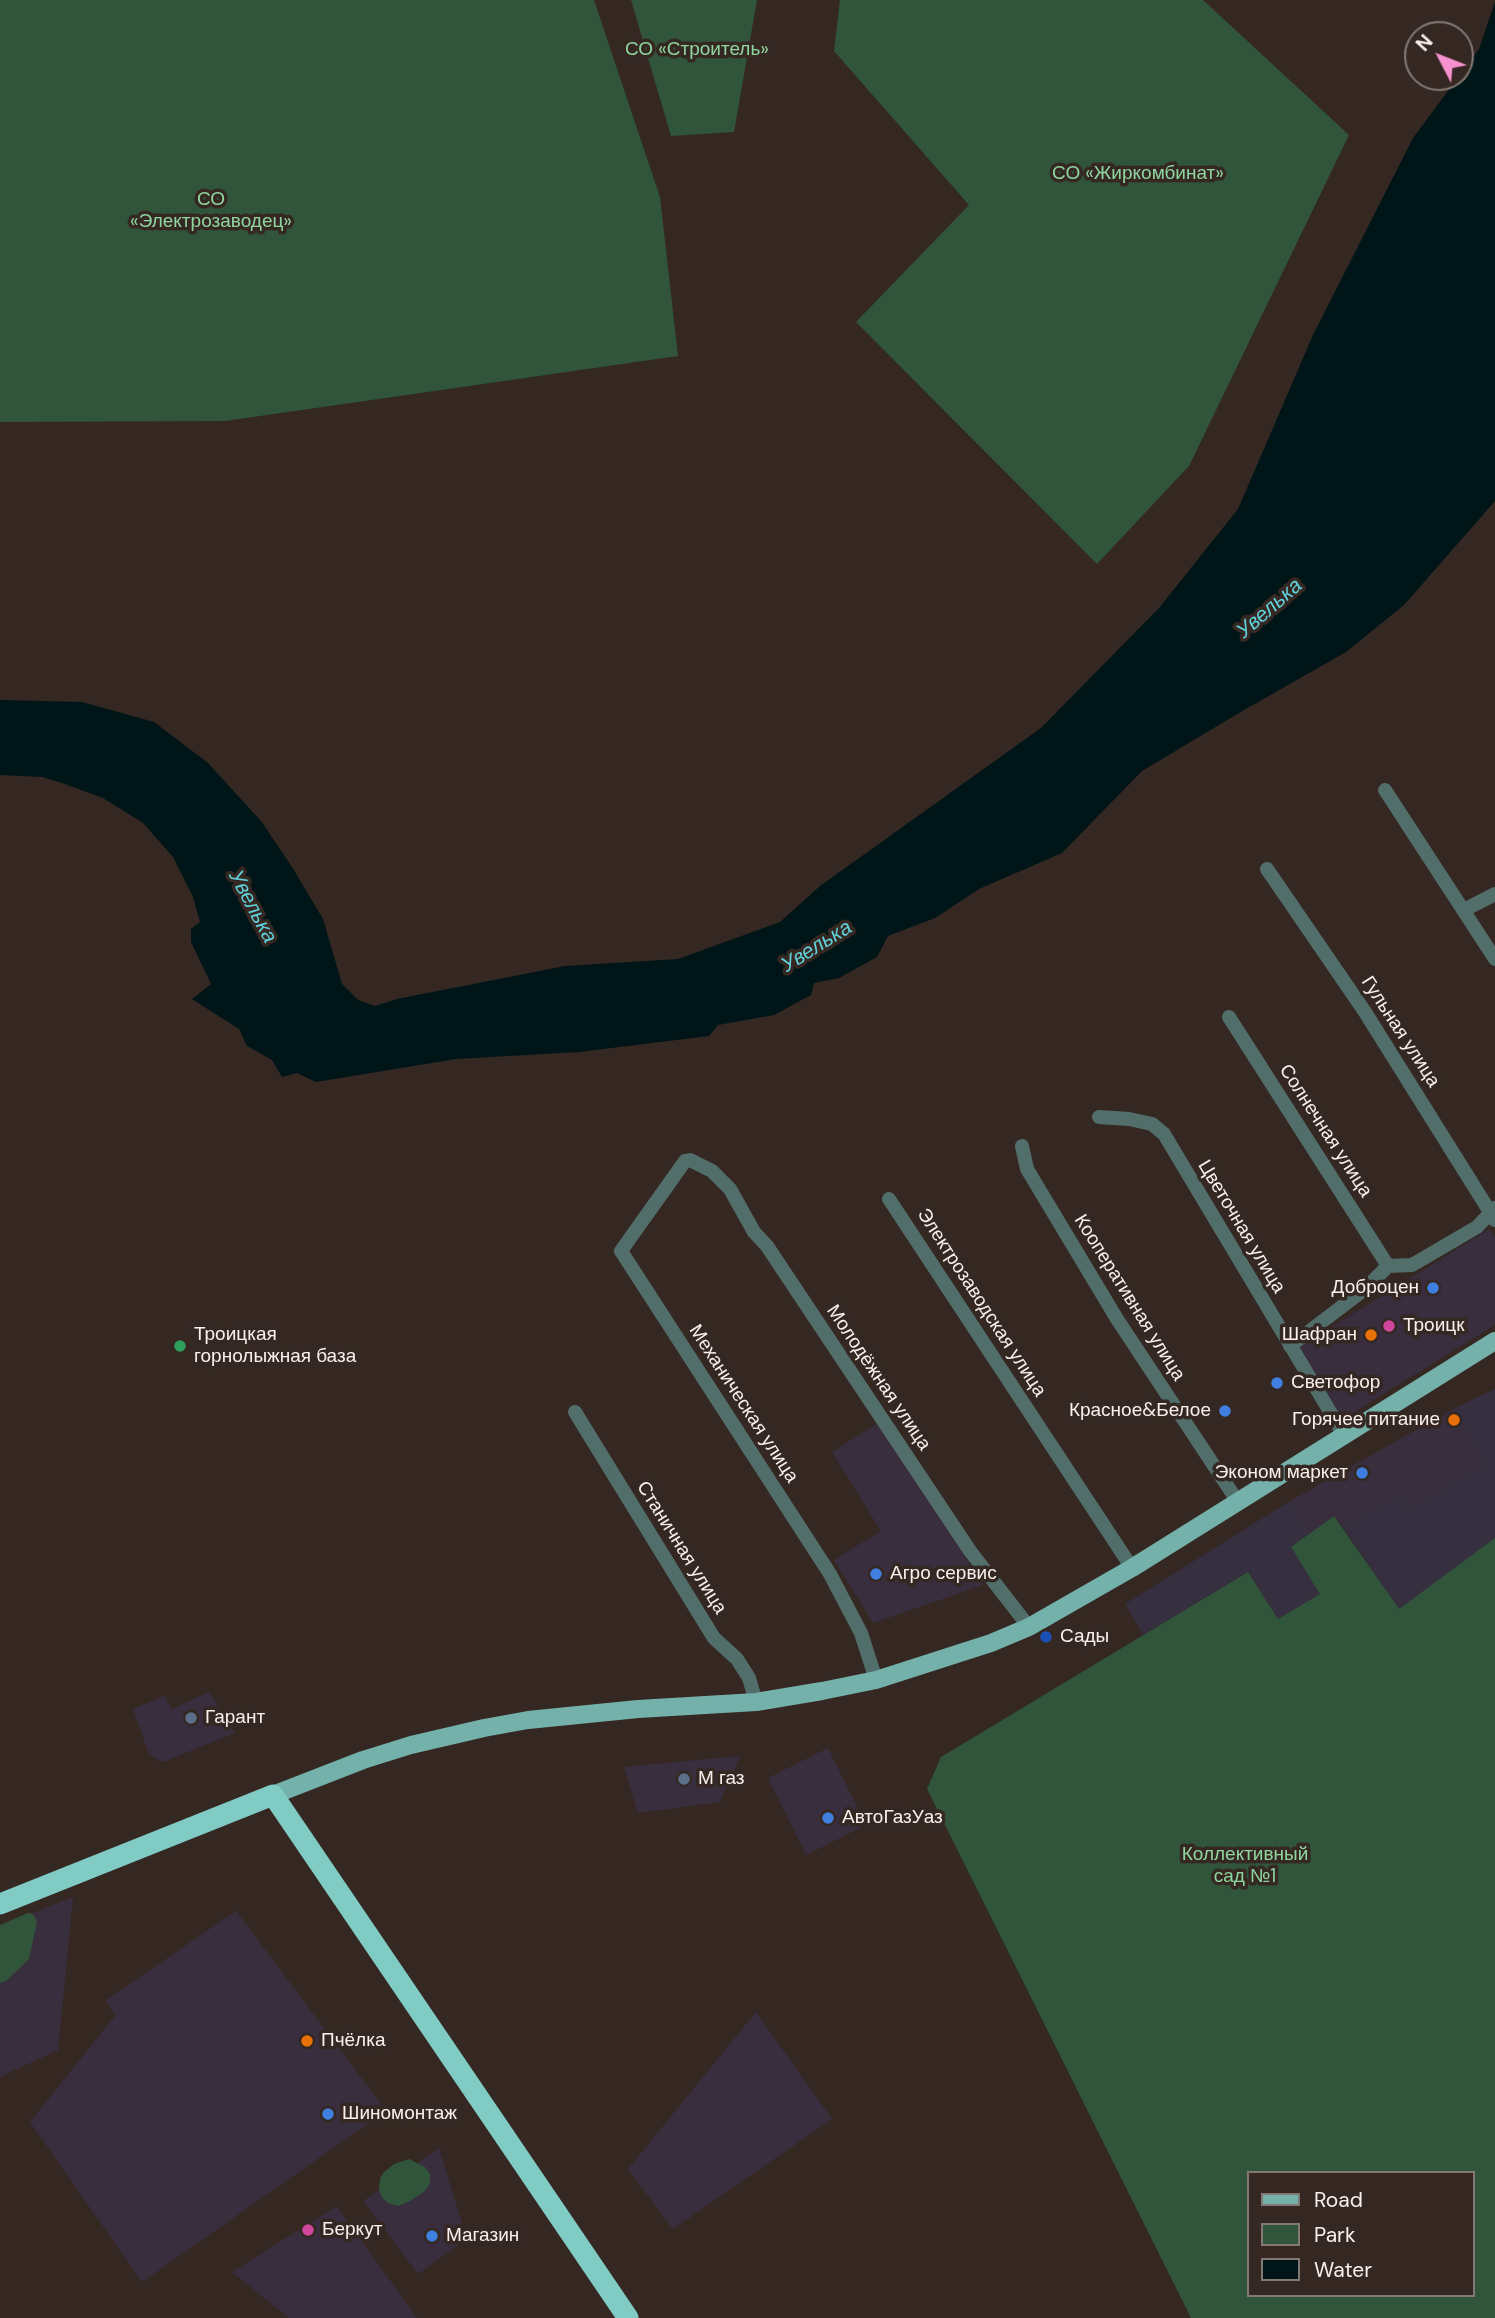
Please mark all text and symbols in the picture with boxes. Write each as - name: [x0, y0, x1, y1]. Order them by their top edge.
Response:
- north arrow: [1404, 21, 1474, 91]
- text: N: [1411, 29, 1438, 56]
- park label: СО «Строитель»: [625, 39, 769, 61]
- park label: СО «Жиркомбинат»: [1052, 163, 1224, 185]
- park label: СО «Электрозаводец»: [130, 189, 292, 233]
- water label: Увелька: [1232, 574, 1308, 644]
- water label: Увелька: [222, 866, 282, 948]
- water label: Увелька: [777, 915, 857, 979]
- street label: Гульная улица: [1356, 972, 1444, 1092]
- street label: Солнечная улица: [1274, 1060, 1376, 1202]
- street label: Цветочная улица: [1192, 1156, 1290, 1298]
- street label: Электрозаводская улица: [912, 1205, 1050, 1401]
- street label: Кооперативная улица: [1069, 1211, 1189, 1385]
- place label: Доброцен: [1332, 1277, 1419, 1299]
- marker: Доброцен: [1425, 1280, 1441, 1296]
- street label: Молодёжная улица: [821, 1301, 935, 1455]
- place label: Троицк: [1403, 1315, 1464, 1337]
- marker: Троицк: [1381, 1318, 1397, 1334]
- street label: Механическая улица: [683, 1321, 803, 1487]
- place label: Троицкая горнолыжная база: [194, 1324, 356, 1368]
- place label: Шафран: [1282, 1324, 1357, 1346]
- marker: Шафран: [1363, 1327, 1379, 1343]
- marker: Троицкая горнолыжная база: [172, 1338, 188, 1354]
- place label: Светофор: [1291, 1372, 1380, 1394]
- marker: Светофор: [1269, 1375, 1285, 1391]
- place label: Красное&Белое: [1069, 1400, 1211, 1422]
- marker: Красное&Белое: [1217, 1403, 1233, 1419]
- place label: Горячее питание: [1292, 1409, 1440, 1431]
- marker: Горячее питание: [1446, 1412, 1462, 1428]
- place label: Эконом маркет: [1215, 1462, 1348, 1484]
- marker: Эконом маркет: [1354, 1465, 1370, 1481]
- street label: Станичная улица: [631, 1477, 731, 1619]
- place label: Агро сервис: [890, 1563, 997, 1585]
- marker: Агро сервис: [868, 1566, 884, 1582]
- place label: Сады: [1060, 1626, 1109, 1648]
- marker: Сады: [1038, 1629, 1054, 1645]
- place label: Гарант: [205, 1707, 265, 1729]
- marker: Гарант: [183, 1710, 199, 1726]
- place label: М газ: [698, 1768, 744, 1790]
- marker: М газ: [676, 1771, 692, 1787]
- place label: АвтоГазУаз: [842, 1807, 943, 1829]
- marker: АвтоГазУаз: [820, 1810, 836, 1826]
- park label: Коллективный сад №1: [1182, 1844, 1308, 1888]
- place label: Пчёлка: [321, 2030, 386, 2052]
- marker: Пчёлка: [299, 2033, 315, 2049]
- place label: Шиномонтаж: [342, 2103, 457, 2125]
- marker: Шиномонтаж: [320, 2106, 336, 2122]
- legend: [1246, 2171, 1474, 2297]
- text: Road: [1314, 2186, 1363, 2214]
- place label: Беркут: [322, 2219, 382, 2241]
- text: Park: [1314, 2221, 1355, 2249]
- marker: Беркут: [300, 2222, 316, 2238]
- place label: Магазин: [446, 2225, 519, 2247]
- marker: Магазин: [424, 2228, 440, 2244]
- text: Water: [1314, 2256, 1372, 2284]

